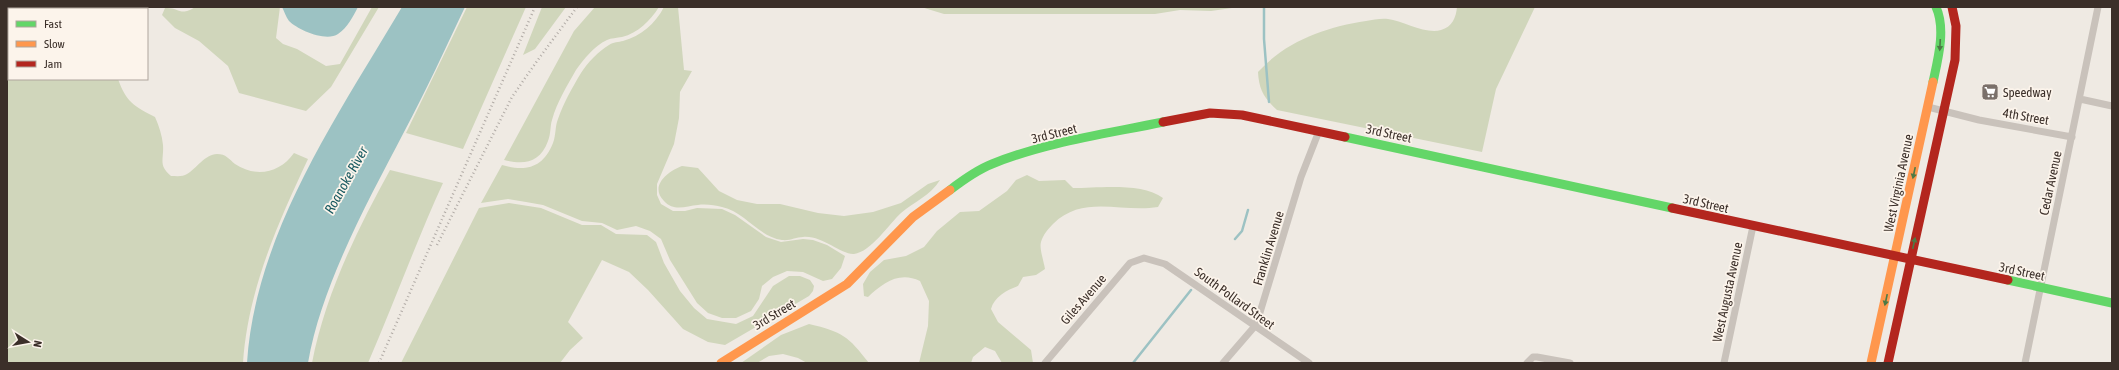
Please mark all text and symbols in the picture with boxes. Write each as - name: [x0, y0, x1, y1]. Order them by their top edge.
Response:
- legend: [8, 8, 148, 80]
- text: Fast: [44, 17, 62, 31]
- text: Slow: [44, 37, 65, 51]
- one-way arrow: [1937, 39, 1943, 52]
- text: Jam: [44, 57, 62, 71]
- supermarket icon: Speedway: [1980, 82, 2000, 102]
- place label: Speedway: [2003, 85, 2052, 100]
- street label: 4th Street: [2002, 105, 2050, 128]
- street label: 3rd Street: [1030, 121, 1079, 146]
- street label: 3rd Street: [1365, 121, 1413, 146]
- street label: West Virginia Avenue: [1881, 133, 1916, 233]
- water label: Roanoke River: [321, 143, 371, 216]
- street label: Cedar Avenue: [2036, 149, 2065, 217]
- one-way arrow: [1910, 166, 1916, 179]
- street label: 3rd Street: [1682, 191, 1730, 216]
- street label: Franklin Avenue: [1250, 209, 1287, 287]
- one-way arrow: [1912, 237, 1918, 249]
- street label: West Augusta Avenue: [1710, 241, 1745, 343]
- street label: 3rd Street: [1998, 259, 2046, 284]
- street label: South Pollard Street: [1192, 264, 1278, 333]
- street label: Giles Avenue: [1058, 271, 1109, 327]
- one-way arrow: [1882, 293, 1888, 306]
- street label: 3rd Street: [750, 296, 798, 333]
- north arrow: [8, 322, 48, 362]
- text: N: [31, 340, 44, 348]

